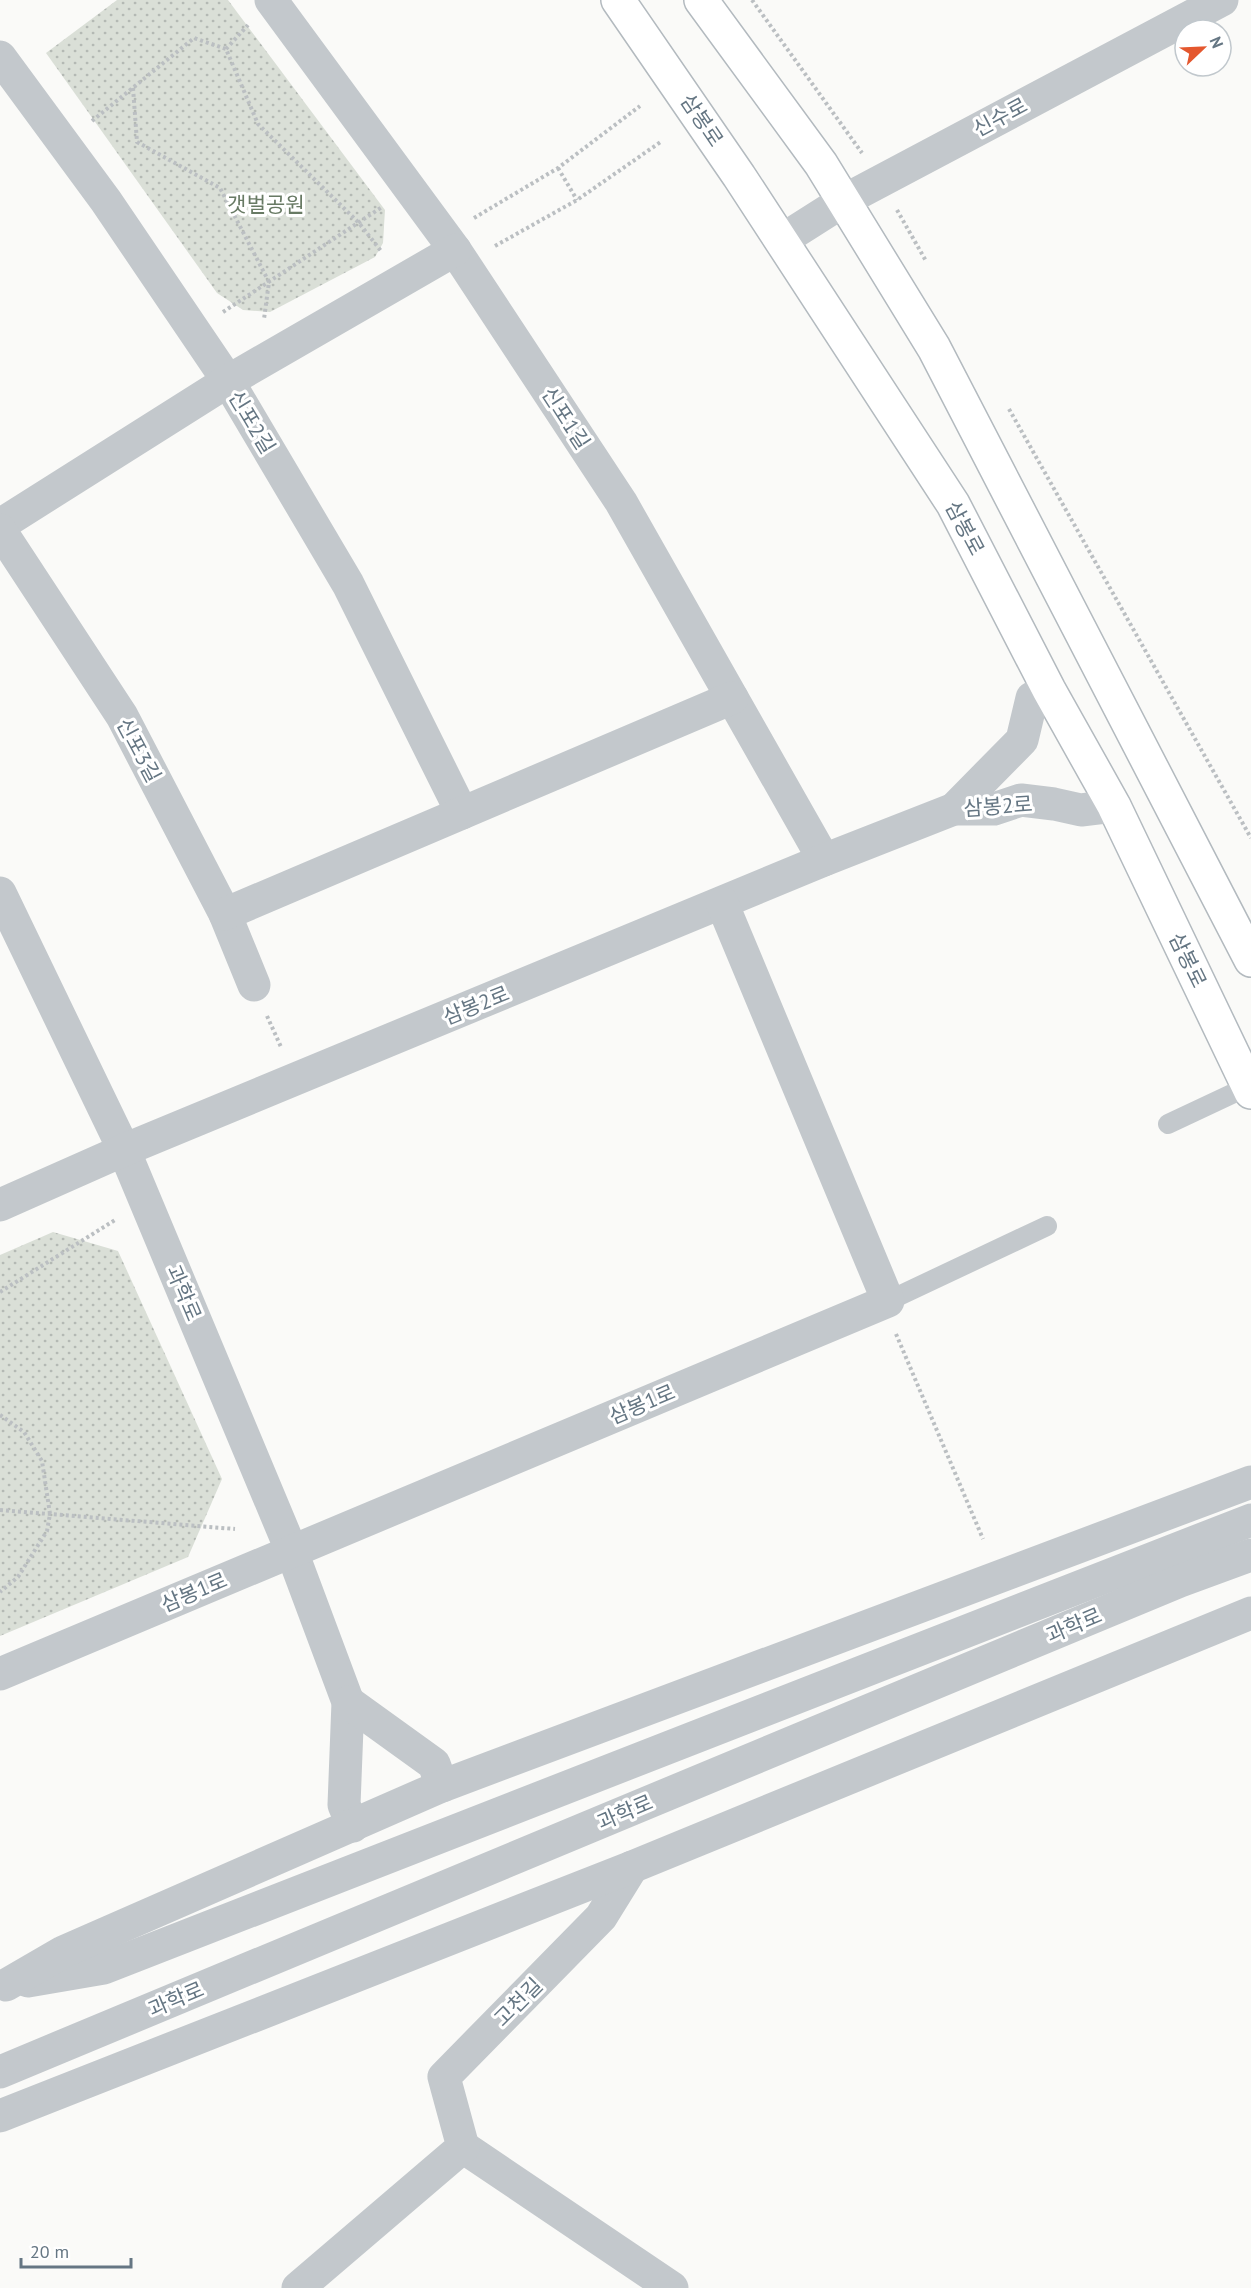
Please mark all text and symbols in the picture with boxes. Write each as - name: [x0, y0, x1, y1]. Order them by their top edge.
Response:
- north arrow: [1173, 18, 1233, 78]
- text: N: [1206, 33, 1228, 51]
- street label: 삼봉로: [675, 88, 729, 152]
- street label: 신수로: [968, 91, 1032, 143]
- park label: 갯벌공원: [227, 191, 305, 218]
- street label: 신포1길: [536, 382, 596, 454]
- street label: 신포2길: [223, 385, 281, 459]
- street label: 삼봉로: [939, 496, 991, 560]
- street label: 신포3길: [111, 713, 167, 787]
- street label: 삼봉2로: [962, 790, 1034, 822]
- street label: 삼봉로: [1163, 928, 1213, 992]
- street label: 삼봉2로: [439, 979, 513, 1031]
- street label: 과학로: [160, 1261, 208, 1325]
- street label: 삼봉1로: [605, 1378, 679, 1430]
- street label: 삼봉1로: [157, 1566, 231, 1618]
- street label: 과학로: [1042, 1601, 1106, 1649]
- street label: 과학로: [593, 1788, 657, 1836]
- street label: 고천길: [488, 1972, 548, 2032]
- street label: 과학로: [144, 1975, 208, 2023]
- scale bar: [21, 2231, 130, 2269]
- text: 20 m: [30, 2240, 69, 2263]

